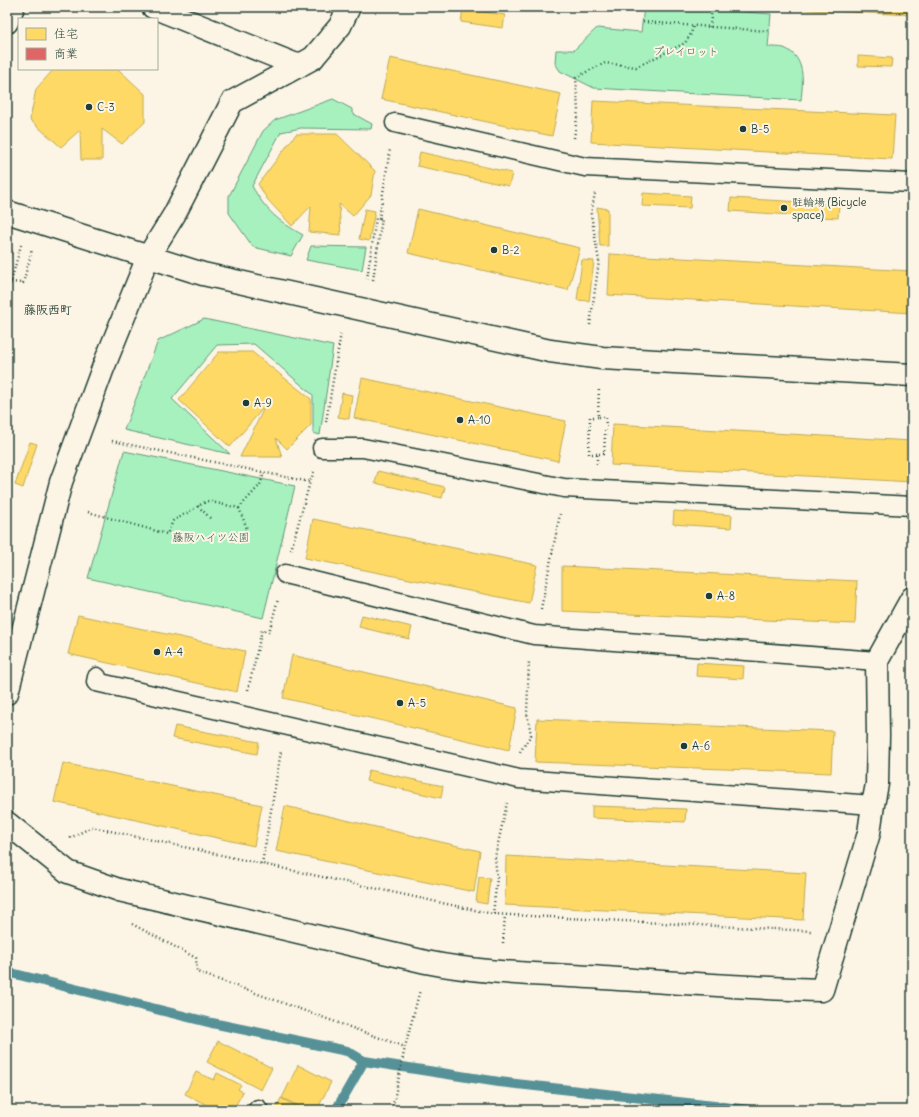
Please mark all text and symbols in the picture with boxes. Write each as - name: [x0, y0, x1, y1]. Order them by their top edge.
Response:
- legend: [18, 18, 158, 70]
- text: 住宅: [54, 26, 78, 41]
- park label: プレイロット: [653, 44, 719, 58]
- text: 商業: [54, 46, 78, 61]
- place label: C-3: [97, 100, 115, 114]
- marker: C-3: [84, 102, 94, 112]
- place label: B-5: [751, 122, 769, 136]
- marker: B-5: [738, 124, 748, 134]
- place label: 駐輪場 (Bicycle space): [792, 195, 867, 222]
- marker: 駐輪場 (Bicycle space): [779, 203, 789, 213]
- place label: B-2: [502, 243, 520, 257]
- marker: B-2: [489, 245, 499, 255]
- district label: 藤阪西町: [24, 302, 72, 317]
- place label: A-9: [254, 396, 272, 410]
- marker: A-9: [241, 398, 251, 408]
- place label: A-10: [468, 413, 491, 427]
- marker: A-10: [455, 415, 465, 425]
- park label: 藤阪ハイツ公園: [173, 530, 250, 544]
- place label: A-8: [717, 589, 735, 603]
- marker: A-8: [704, 591, 714, 601]
- place label: A-4: [165, 645, 183, 659]
- marker: A-4: [152, 647, 162, 657]
- place label: A-5: [408, 696, 426, 710]
- marker: A-5: [395, 698, 405, 708]
- place label: A-6: [692, 739, 710, 753]
- marker: A-6: [679, 741, 689, 751]

